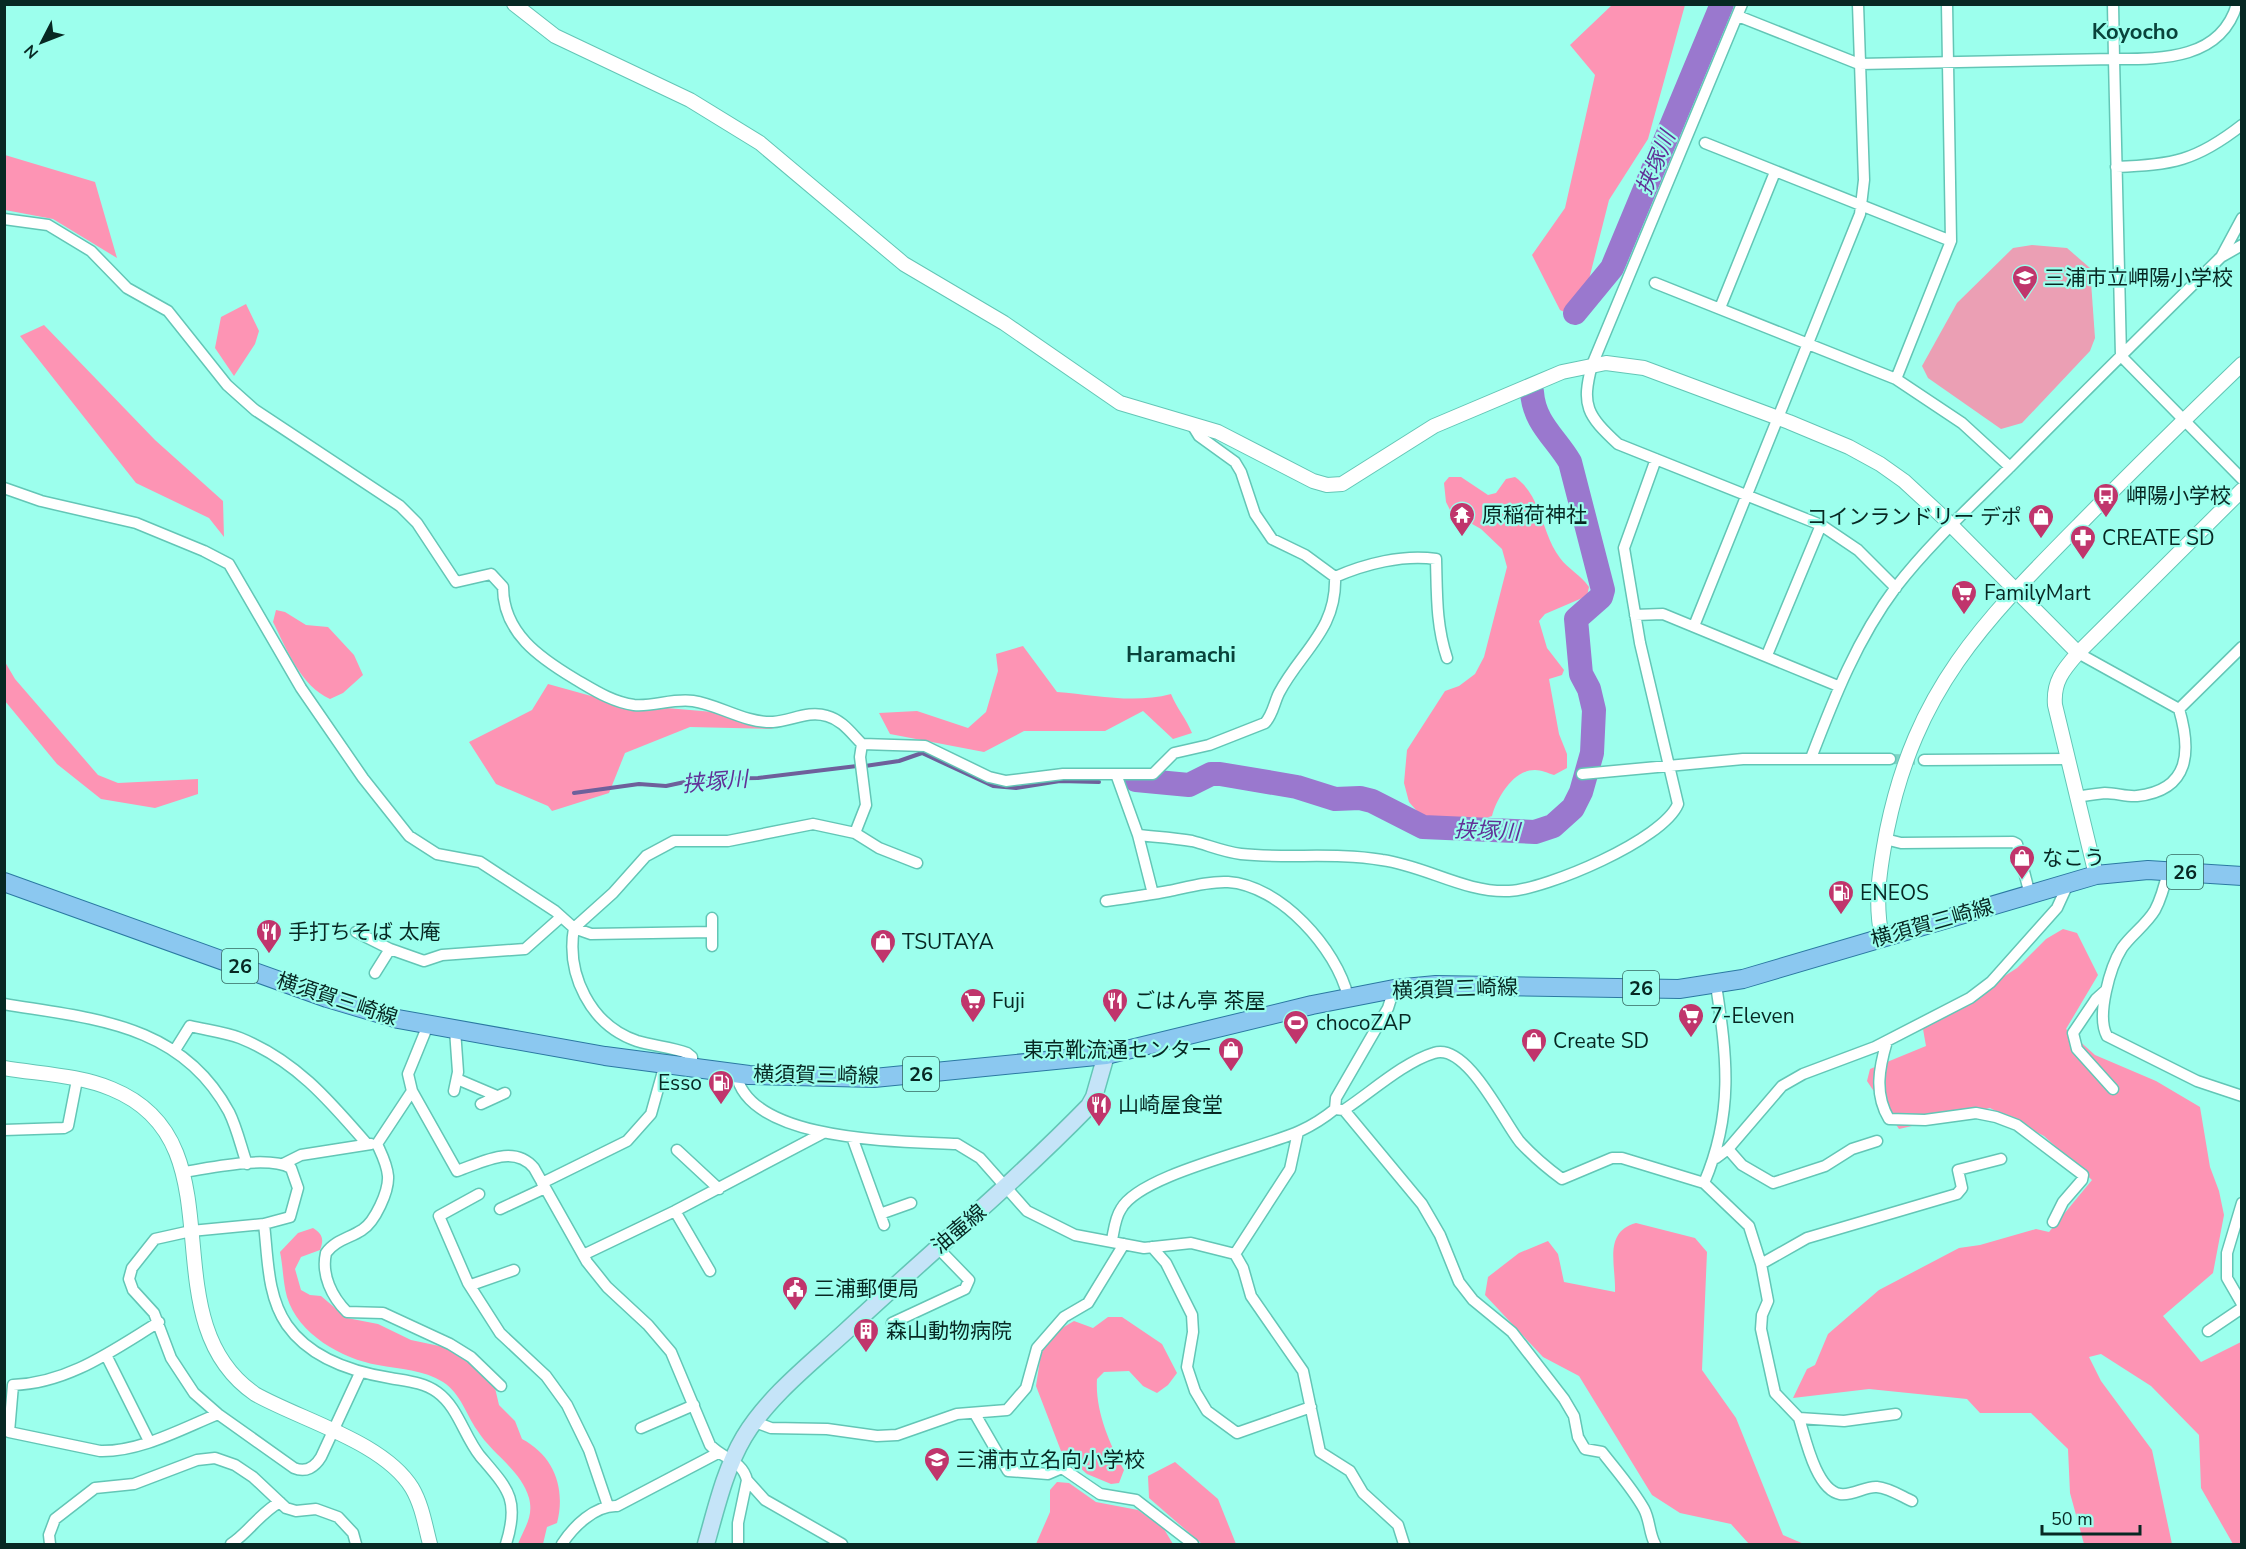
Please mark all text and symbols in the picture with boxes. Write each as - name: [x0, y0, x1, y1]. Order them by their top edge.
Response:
- north arrow: [12, 12, 72, 72]
- district label: Koyocho: [2092, 17, 2178, 47]
- text: N: [19, 40, 44, 63]
- water label: 挟塚川: [1629, 125, 1683, 199]
- school or university icon: 三浦市立岬陽小学校: [2010, 263, 2040, 301]
- place label: 三浦市立岬陽小学校: [2044, 264, 2233, 292]
- bus stop icon: 岬陽小学校: [2091, 481, 2121, 519]
- place label: 岬陽小学校: [2126, 482, 2231, 510]
- temple icon: 原稲荷神社: [1447, 500, 1477, 538]
- place label: 原稲荷神社: [1482, 501, 1587, 529]
- shop icon: コインランドリー デポ: [2026, 502, 2056, 540]
- place label: コインランドリー デポ: [1807, 503, 2022, 531]
- pharmacy icon: CREATE SD: [2068, 523, 2098, 561]
- place label: CREATE SD: [2102, 524, 2215, 552]
- supermarket icon: FamilyMart: [1949, 578, 1979, 616]
- place label: FamilyMart: [1984, 579, 2091, 607]
- district label: Haramachi: [1126, 640, 1236, 670]
- water label: 挟塚川: [681, 764, 751, 800]
- water label: 挟塚川: [1453, 815, 1522, 847]
- shop icon: なこう: [2007, 843, 2037, 881]
- place label: なこう: [2042, 844, 2105, 872]
- road number: 26: [2167, 855, 2203, 889]
- fuel station icon: ENEOS: [1826, 878, 1856, 916]
- place label: ENEOS: [1860, 879, 1929, 907]
- street label: 横須賀三崎線: [1868, 892, 1996, 954]
- restaurant icon: 手打ちそば 太庵: [254, 917, 284, 955]
- place label: 手打ちそば 太庵: [288, 918, 440, 946]
- shop icon: TSUTAYA: [868, 927, 898, 965]
- place label: TSUTAYA: [902, 928, 994, 956]
- road number: 26: [222, 949, 258, 983]
- street label: 横須賀三崎線: [273, 966, 401, 1032]
- road number: 26: [1623, 971, 1659, 1005]
- street label: 横須賀三崎線: [1392, 973, 1518, 1005]
- supermarket icon: Fuji: [958, 986, 988, 1024]
- restaurant icon: ごはん亭 茶屋: [1100, 986, 1130, 1024]
- place label: Fuji: [992, 987, 1025, 1015]
- place label: ごはん亭 茶屋: [1134, 987, 1265, 1015]
- supermarket icon: 7-Eleven: [1676, 1001, 1706, 1039]
- place label: 7-Eleven: [1710, 1002, 1795, 1030]
- sports icon: chocoZAP: [1281, 1008, 1311, 1046]
- place label: chocoZAP: [1316, 1009, 1411, 1037]
- shop icon: Create SD: [1519, 1026, 1549, 1064]
- place label: Create SD: [1553, 1027, 1649, 1055]
- shop icon: 東京靴流通センター: [1216, 1035, 1246, 1073]
- place label: 東京靴流通センター: [1023, 1036, 1212, 1064]
- road number: 26: [903, 1057, 939, 1091]
- street label: 横須賀三崎線: [753, 1060, 879, 1090]
- fuel station icon: Esso: [706, 1068, 736, 1106]
- place label: Esso: [658, 1069, 702, 1097]
- restaurant icon: 山崎屋食堂: [1084, 1090, 1114, 1128]
- place label: 山崎屋食堂: [1118, 1091, 1223, 1119]
- street label: 油壷線: [926, 1198, 992, 1260]
- public building icon: 三浦郵便局: [780, 1274, 810, 1312]
- place label: 三浦郵便局: [814, 1275, 919, 1303]
- building icon: 森山動物病院: [851, 1316, 881, 1354]
- place label: 森山動物病院: [886, 1317, 1012, 1345]
- school or university icon: 三浦市立名向小学校: [922, 1445, 952, 1483]
- place label: 三浦市立名向小学校: [956, 1446, 1145, 1474]
- scale bar: [2042, 1498, 2140, 1536]
- text: 50 m: [2051, 1507, 2093, 1531]

